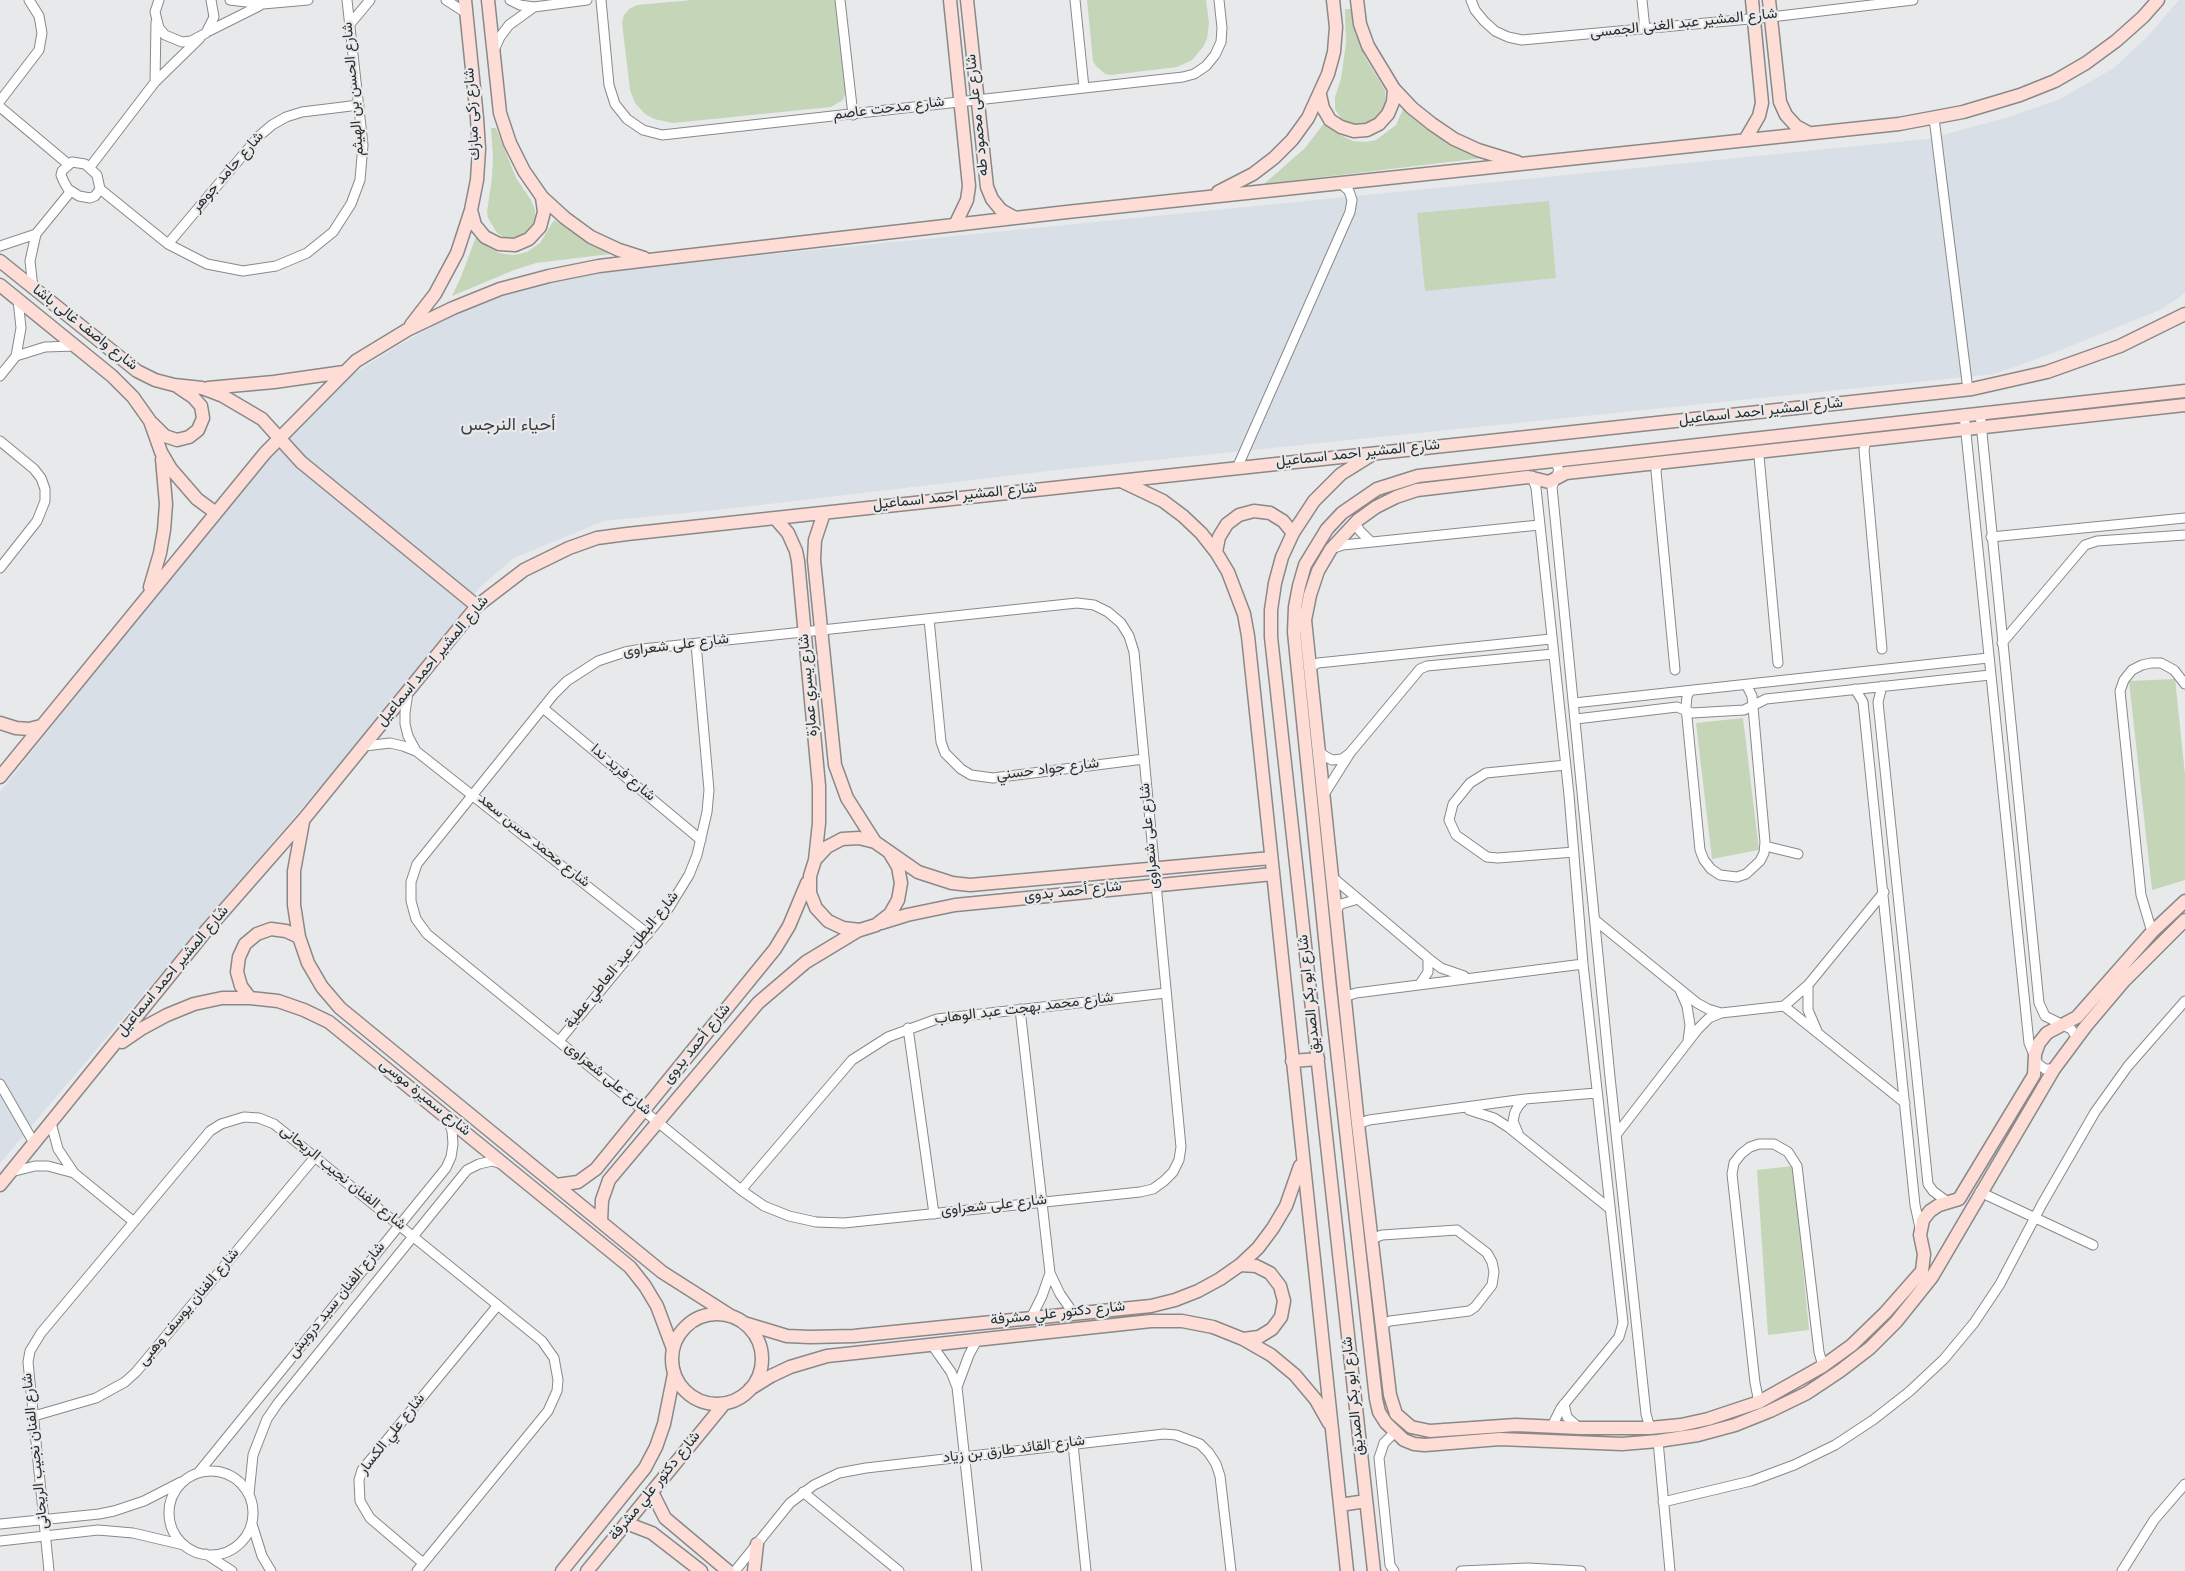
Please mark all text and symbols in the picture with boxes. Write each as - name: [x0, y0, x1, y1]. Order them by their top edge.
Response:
- street label: شارع المشير عبد الغنى الجمسى: [1589, 6, 1779, 44]
- street label: شارع الحسن بن الهيثم: [340, 21, 370, 157]
- street label: شارع على محمود طه: [964, 53, 994, 177]
- street label: شارع زكى مبارك: [462, 67, 486, 161]
- street label: شارع مدحت عاصم: [832, 94, 946, 126]
- street label: شارع حامد جوهر: [189, 129, 269, 217]
- street label: شارع واصف غالى باشا: [28, 282, 140, 376]
- street label: شارع المشير احمد اسماعيل: [1678, 395, 1844, 431]
- district label: أحياء النرجس: [461, 416, 555, 438]
- street label: شارع المشير احمد اسماعيل: [1275, 437, 1441, 473]
- street label: شارع المشير احمد اسماعيل: [872, 480, 1038, 516]
- street label: شارع المشير احمد اسماعيل: [374, 593, 494, 731]
- street label: شارع على شعراوى: [622, 632, 730, 662]
- street label: شارع يسري عمارة: [797, 633, 823, 737]
- street label: شارع فريد ندا: [586, 742, 658, 806]
- street label: شارع جواد حسني: [996, 756, 1100, 786]
- street label: شارع على شعراوى: [1137, 782, 1165, 890]
- street label: شارع محمد حسن سعد: [473, 791, 593, 893]
- street label: شارع أحمد بدوى: [1023, 879, 1123, 907]
- street label: شارع البطل عبد العاطي عطية: [562, 889, 684, 1033]
- street label: شارع المشير احمد اسماعيل: [114, 903, 234, 1041]
- street label: شارع ابو بكر الصديق: [1296, 934, 1326, 1054]
- street label: شارع محمد بهجت عبد الوهاب: [934, 990, 1114, 1030]
- street label: شارع أحمد بدوى: [660, 1001, 736, 1089]
- street label: شارع على شعراوى: [560, 1040, 654, 1120]
- street label: شارع سميرة موسى: [375, 1057, 473, 1141]
- street label: شارع الفنان نجيب الريحانى: [275, 1123, 409, 1235]
- street label: شارع على شعراوى: [940, 1192, 1048, 1222]
- street label: شارع الفنان سيد درويش: [286, 1239, 390, 1363]
- street label: شارع الفنان يوسف وهبى: [136, 1246, 244, 1370]
- street label: شارع دكتور علي مشرفة: [990, 1299, 1126, 1331]
- street label: شارع ابو بكر الصديق: [1340, 1336, 1370, 1456]
- street label: شارع الفنان نجيب الريحانى: [20, 1372, 54, 1530]
- street label: شارع علي الكسار: [356, 1391, 430, 1479]
- street label: شارع دكتور علي مشرفة: [606, 1429, 706, 1545]
- street label: شارع القائد طارق بن زياد: [942, 1433, 1086, 1469]

